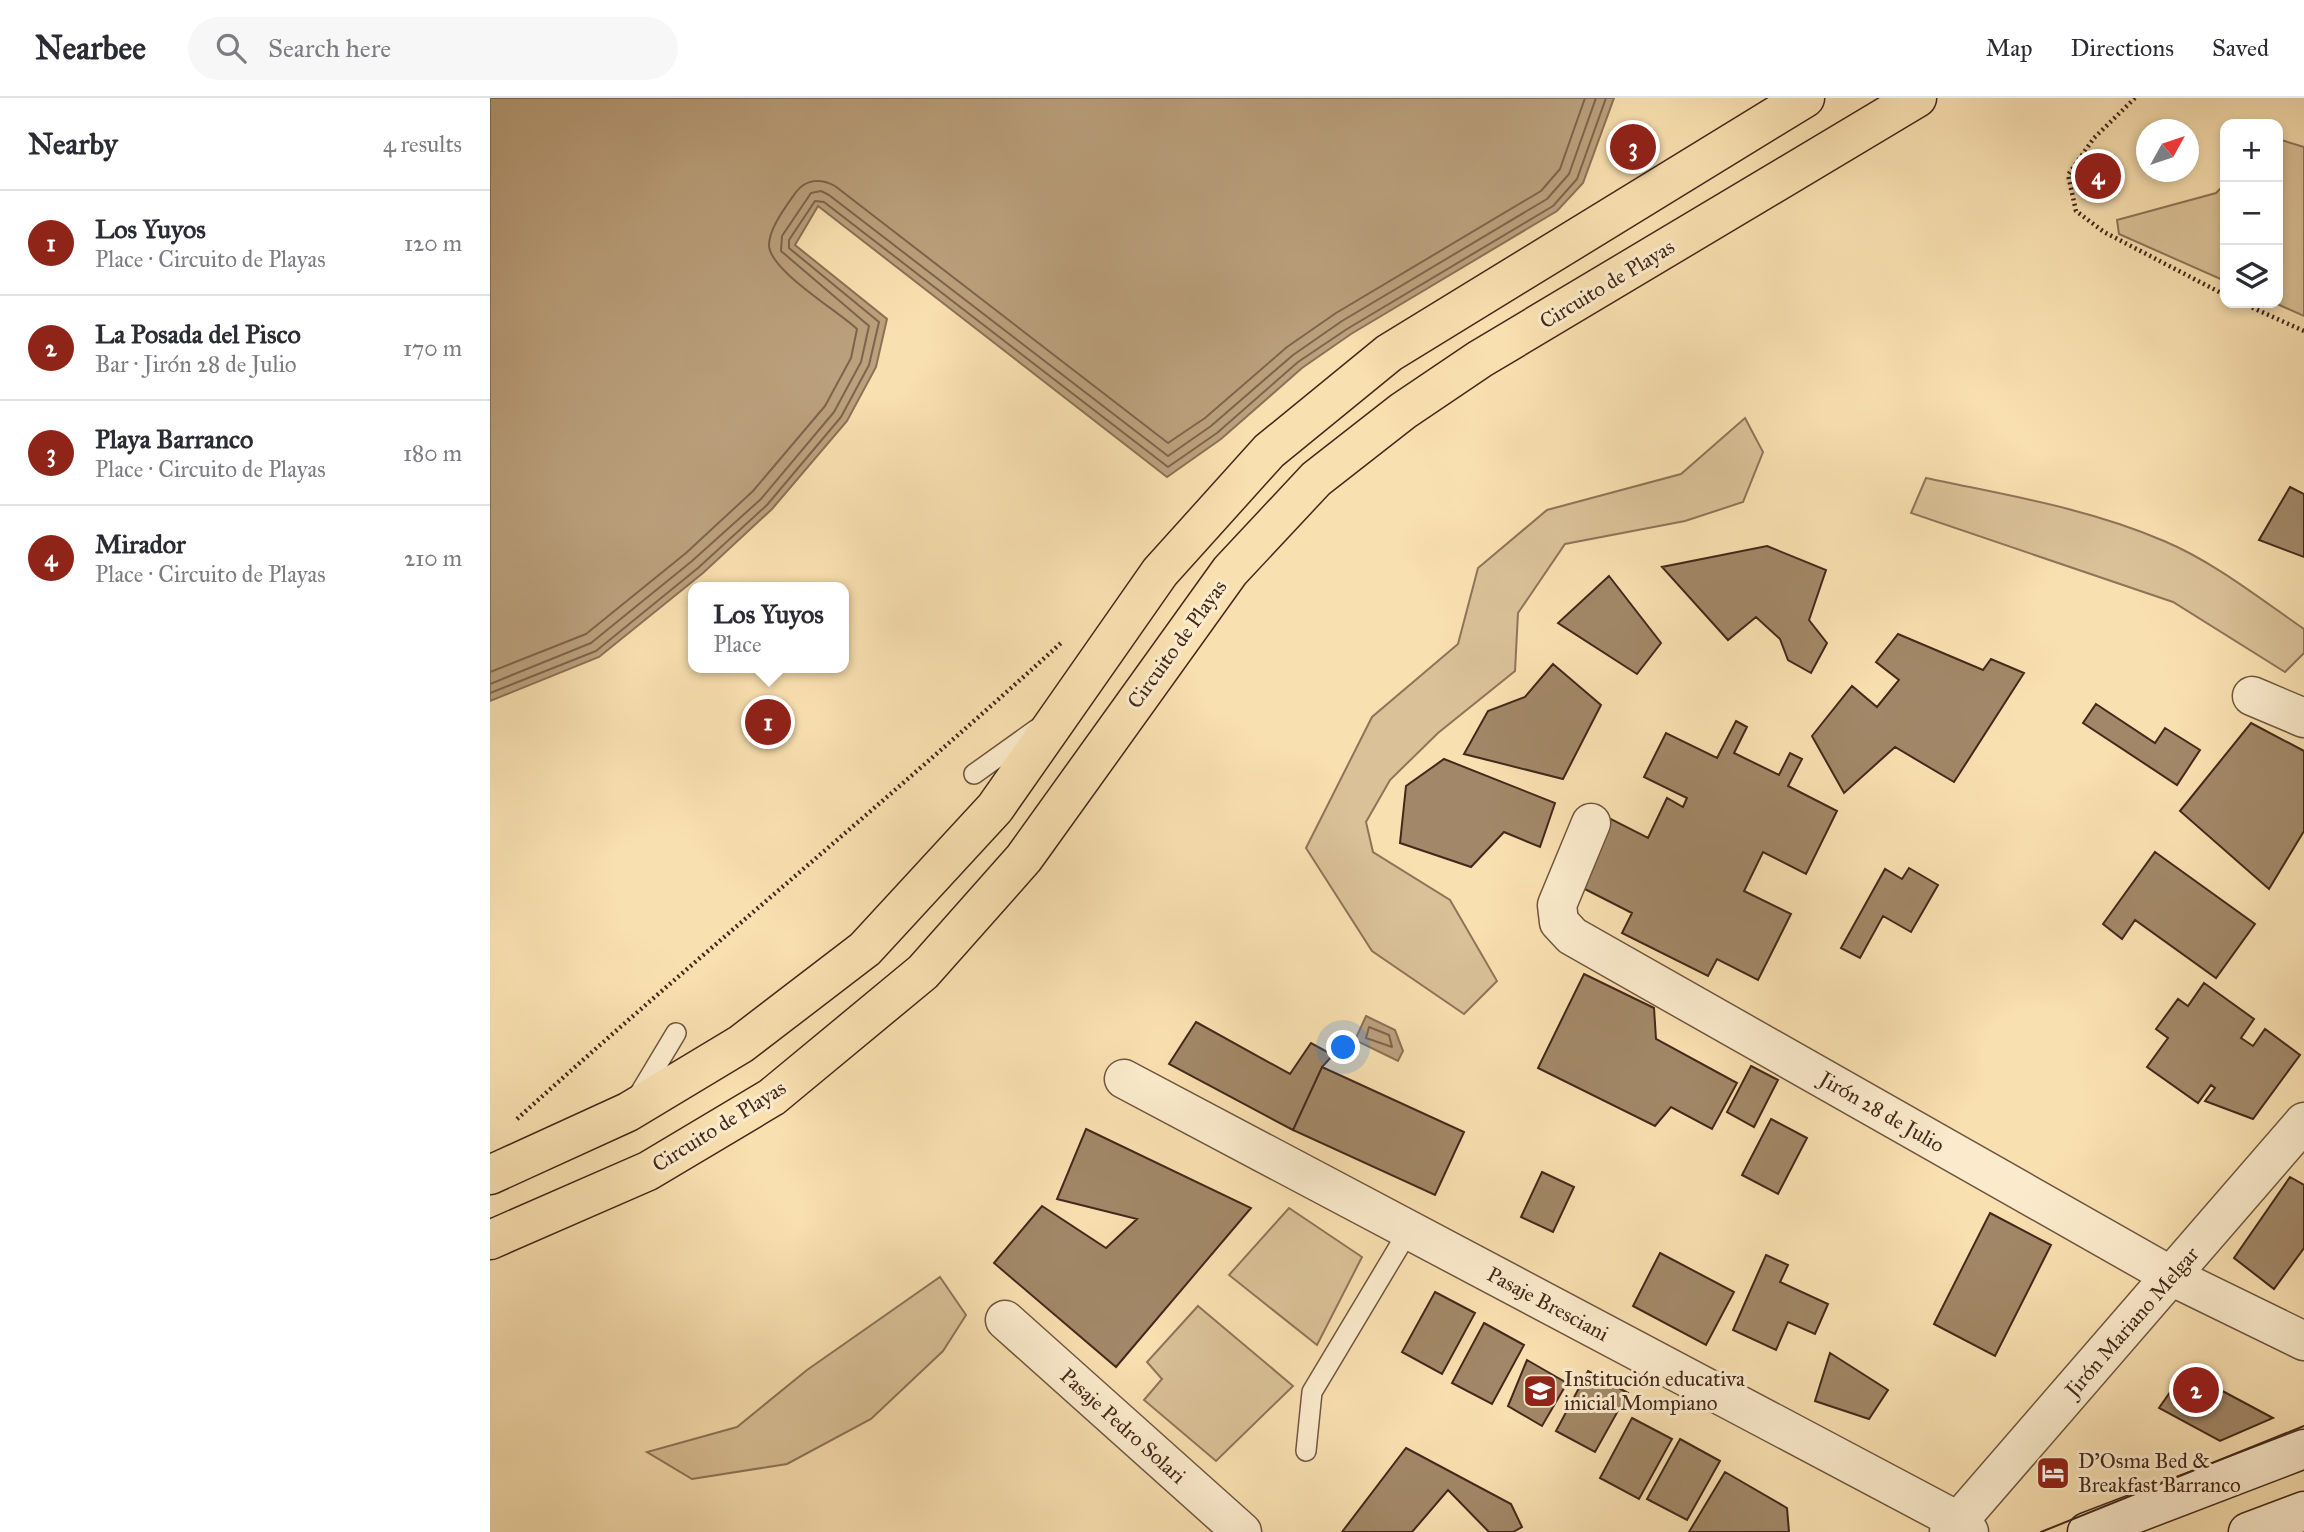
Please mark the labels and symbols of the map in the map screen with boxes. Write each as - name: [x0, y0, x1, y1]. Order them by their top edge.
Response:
- north arrow: [2136, 119, 2199, 182]
- pin: 3: [1610, 121, 1656, 173]
- pin: 4: [2075, 150, 2121, 202]
- street label: Circuito de Playas: [1535, 234, 1679, 334]
- street label: Circuito de Playas: [1122, 575, 1232, 713]
- pin: 1: [745, 696, 791, 748]
- your location: [1326, 1030, 1360, 1064]
- street label: Jirón 28 de Julio: [1813, 1065, 1949, 1158]
- street label: Circuito de Playas: [647, 1075, 791, 1177]
- street label: Jirón Mariano Melgar: [2058, 1241, 2204, 1404]
- street label: Pasaje Bresciani: [1483, 1261, 1613, 1347]
- street label: Pasaje Pedro Solari: [1055, 1363, 1191, 1489]
- pin: 2: [2173, 1364, 2219, 1416]
- place label: Institución educativa inicial Mompiano: [1564, 1366, 1745, 1416]
- school or university icon: Institución educativa inicial Mompiano: [1521, 1372, 1559, 1410]
- place label: D'Osma Bed & Breakfast Barranco: [2078, 1448, 2241, 1498]
- hotel icon: D'Osma Bed & Breakfast Barranco: [2034, 1454, 2072, 1492]

